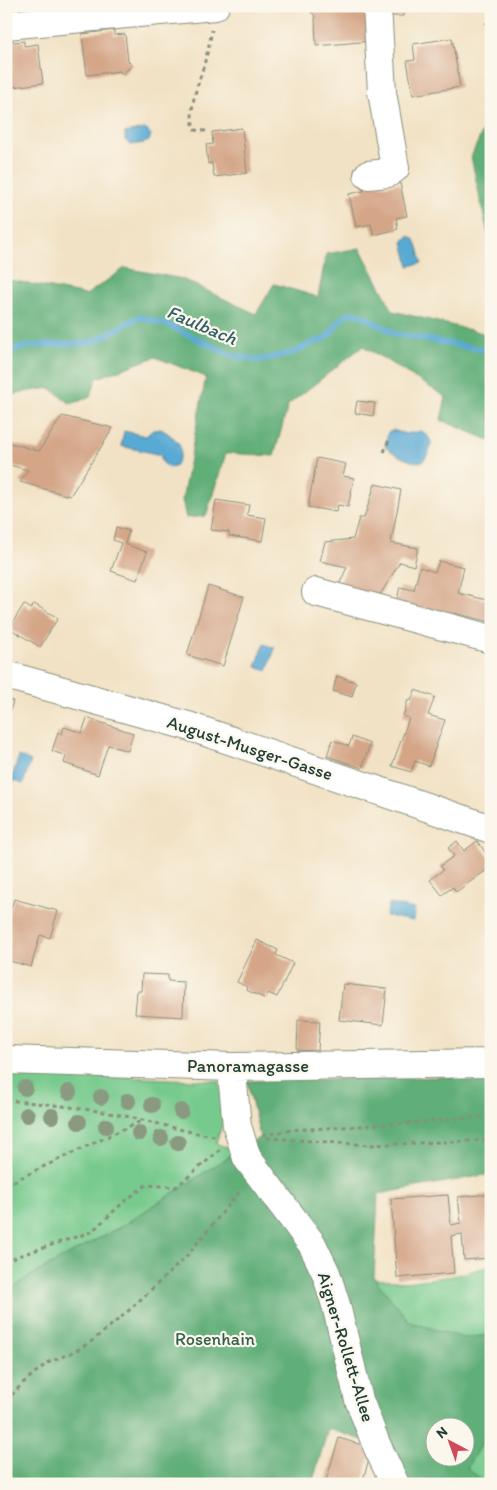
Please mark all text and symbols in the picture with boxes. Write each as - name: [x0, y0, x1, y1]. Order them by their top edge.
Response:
- water label: Faulbach: [164, 300, 241, 350]
- street label: August-Musger-Gasse: [165, 711, 335, 785]
- street label: Panoramagasse: [187, 1055, 309, 1077]
- street label: Aigner-Rollett-Allee: [313, 1269, 379, 1425]
- park label: Rosenhain: [175, 1328, 255, 1350]
- north arrow: [424, 1418, 474, 1468]
- text: N: [433, 1423, 451, 1442]

